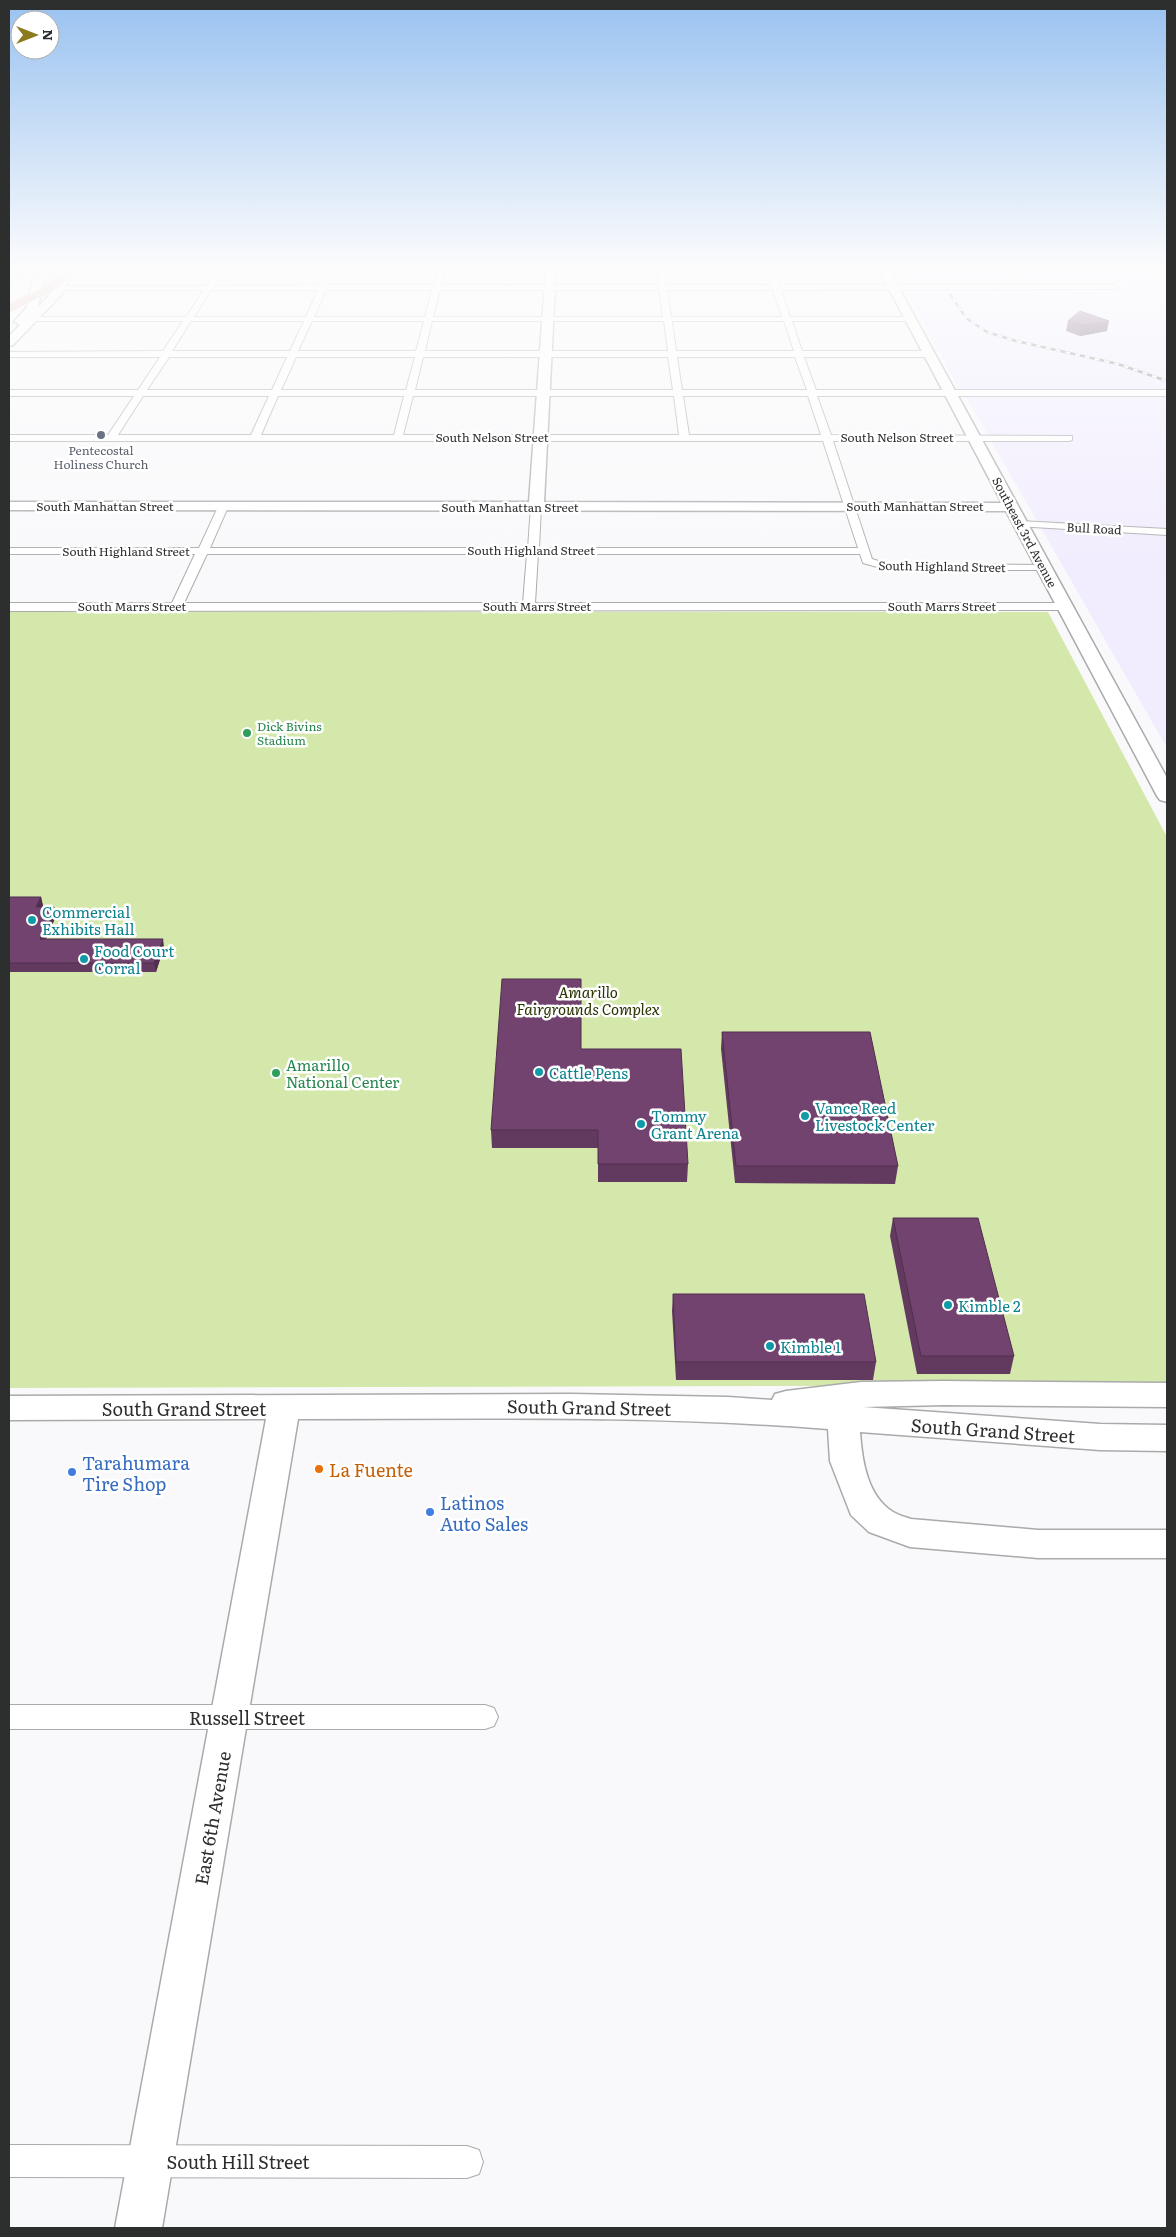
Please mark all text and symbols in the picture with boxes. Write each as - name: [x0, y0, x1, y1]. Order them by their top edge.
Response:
- north arrow: [10, 10, 60, 60]
- text: N: [39, 29, 59, 41]
- street label: South Nelson Street: [435, 428, 549, 446]
- street label: South Nelson Street: [840, 428, 954, 446]
- marker: Pentecostal Holiness Church: [95, 429, 107, 441]
- place label: Pentecostal Holiness Church: [54, 441, 149, 473]
- street label: Southeast 3rd Avenue: [988, 473, 1062, 591]
- street label: South Manhattan Street: [36, 497, 174, 515]
- street label: South Manhattan Street: [846, 497, 984, 515]
- street label: South Manhattan Street: [441, 498, 579, 516]
- street label: Bull Road: [1066, 518, 1123, 538]
- street label: South Highland Street: [467, 541, 595, 559]
- street label: South Highland Street: [62, 542, 190, 560]
- street label: South Highland Street: [878, 556, 1006, 576]
- street label: South Marrs Street: [78, 597, 186, 615]
- street label: South Marrs Street: [483, 597, 591, 615]
- street label: South Marrs Street: [888, 597, 996, 615]
- place label: Dick Bivins Stadium: [257, 717, 322, 749]
- marker: Dick Bivins Stadium: [241, 727, 253, 739]
- place label: Commercial Exhibits Hall: [42, 900, 135, 940]
- marker: Commercial Exhibits Hall: [26, 914, 38, 926]
- place label: Food Court Corral: [94, 939, 174, 979]
- marker: Food Court Corral: [78, 953, 90, 965]
- park label: Amarillo Fairgrounds Complex: [516, 980, 660, 1020]
- place label: Amarillo National Center: [286, 1053, 399, 1093]
- place label: Cattle Pens: [549, 1061, 628, 1084]
- marker: Cattle Pens: [533, 1066, 545, 1078]
- marker: Amarillo National Center: [270, 1067, 282, 1079]
- place label: Vance Reed Livestock Center: [815, 1096, 934, 1136]
- place label: Tommy Grant Arena: [651, 1104, 740, 1144]
- marker: Vance Reed Livestock Center: [799, 1110, 811, 1122]
- marker: Tommy Grant Arena: [635, 1118, 647, 1130]
- place label: Kimble 2: [958, 1294, 1021, 1317]
- marker: Kimble 2: [942, 1299, 954, 1311]
- place label: Kimble 1: [780, 1335, 841, 1358]
- marker: Kimble 1: [764, 1340, 776, 1352]
- street label: South Grand Street: [507, 1392, 672, 1422]
- street label: South Grand Street: [102, 1395, 267, 1422]
- street label: South Grand Street: [910, 1411, 1077, 1449]
- place label: Tarahumara Tire Shop: [82, 1449, 190, 1497]
- place label: La Fuente: [329, 1456, 413, 1483]
- marker: La Fuente: [313, 1463, 325, 1475]
- marker: Tarahumara Tire Shop: [66, 1466, 78, 1478]
- place label: Latinos Auto Sales: [440, 1489, 528, 1537]
- marker: Latinos Auto Sales: [424, 1506, 436, 1518]
- street label: Russell Street: [189, 1704, 306, 1731]
- street label: East 6th Avenue: [187, 1749, 237, 1887]
- street label: South Hill Street: [166, 2148, 310, 2175]

